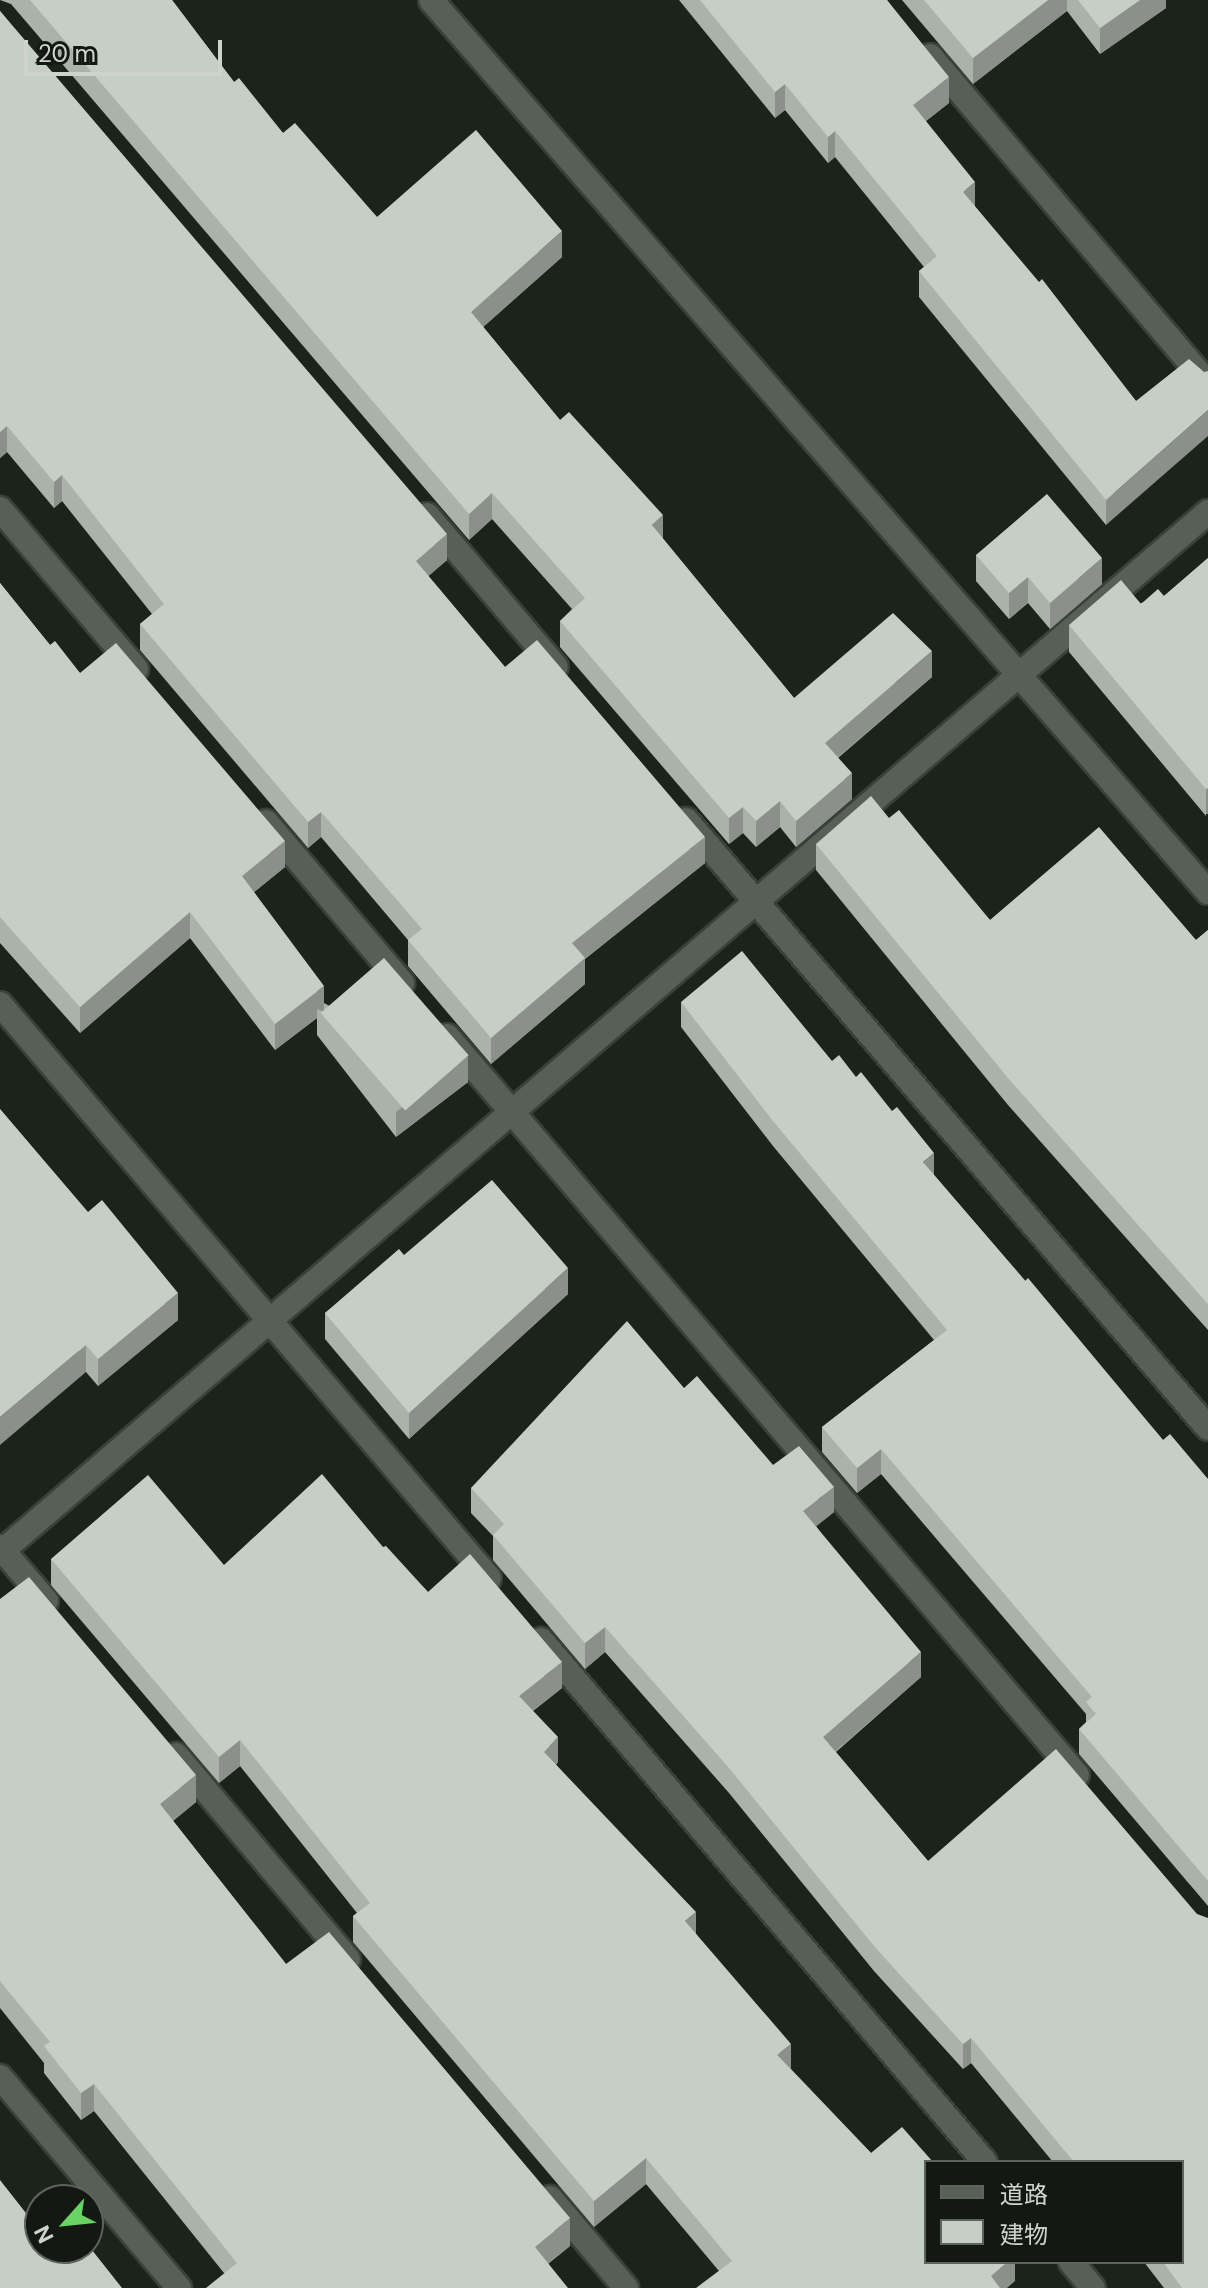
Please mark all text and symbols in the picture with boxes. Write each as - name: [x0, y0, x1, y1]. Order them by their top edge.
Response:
- scale bar: [28, 24, 226, 74]
- text: 20 m: [38, 38, 96, 69]
- legend: [924, 2160, 1184, 2264]
- text: 道路: [1000, 2179, 1048, 2210]
- north arrow: [24, 2184, 104, 2264]
- text: 建物: [1000, 2219, 1048, 2250]
- text: N: [27, 2220, 61, 2248]

